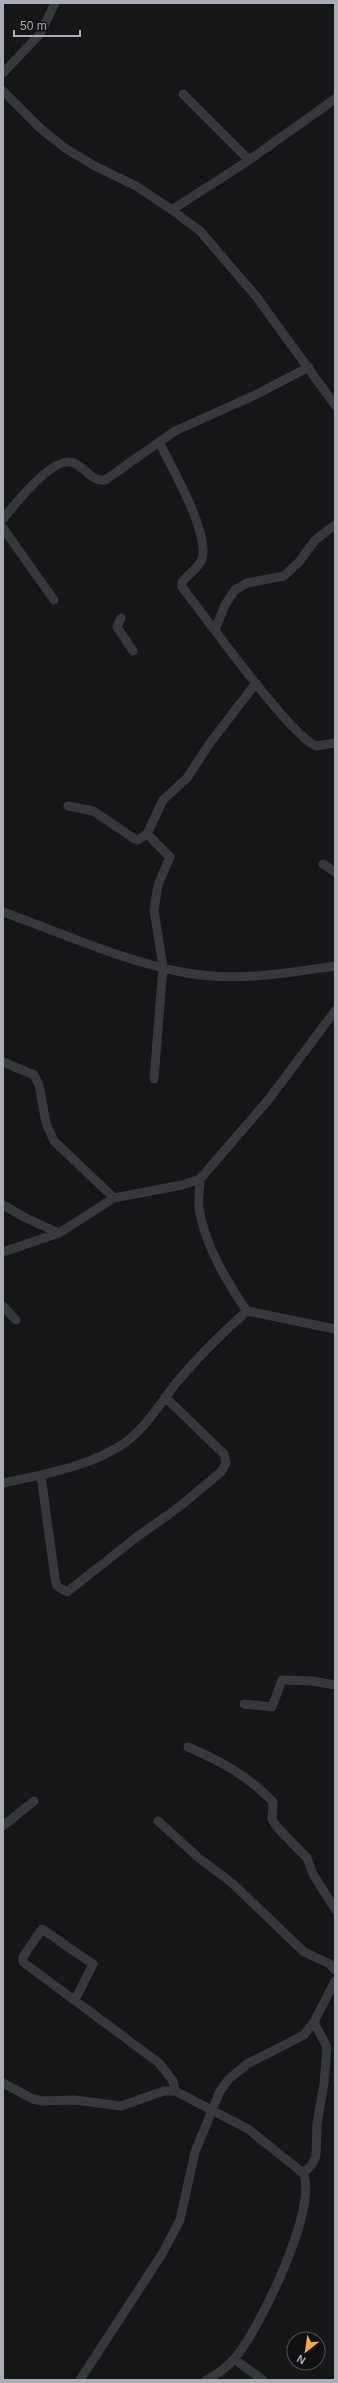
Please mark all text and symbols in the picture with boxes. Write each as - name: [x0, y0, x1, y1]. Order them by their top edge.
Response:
- scale bar: [14, 12, 80, 38]
- text: 50 m: [20, 19, 47, 33]
- north arrow: [286, 2331, 326, 2371]
- text: N: [295, 2352, 307, 2367]

